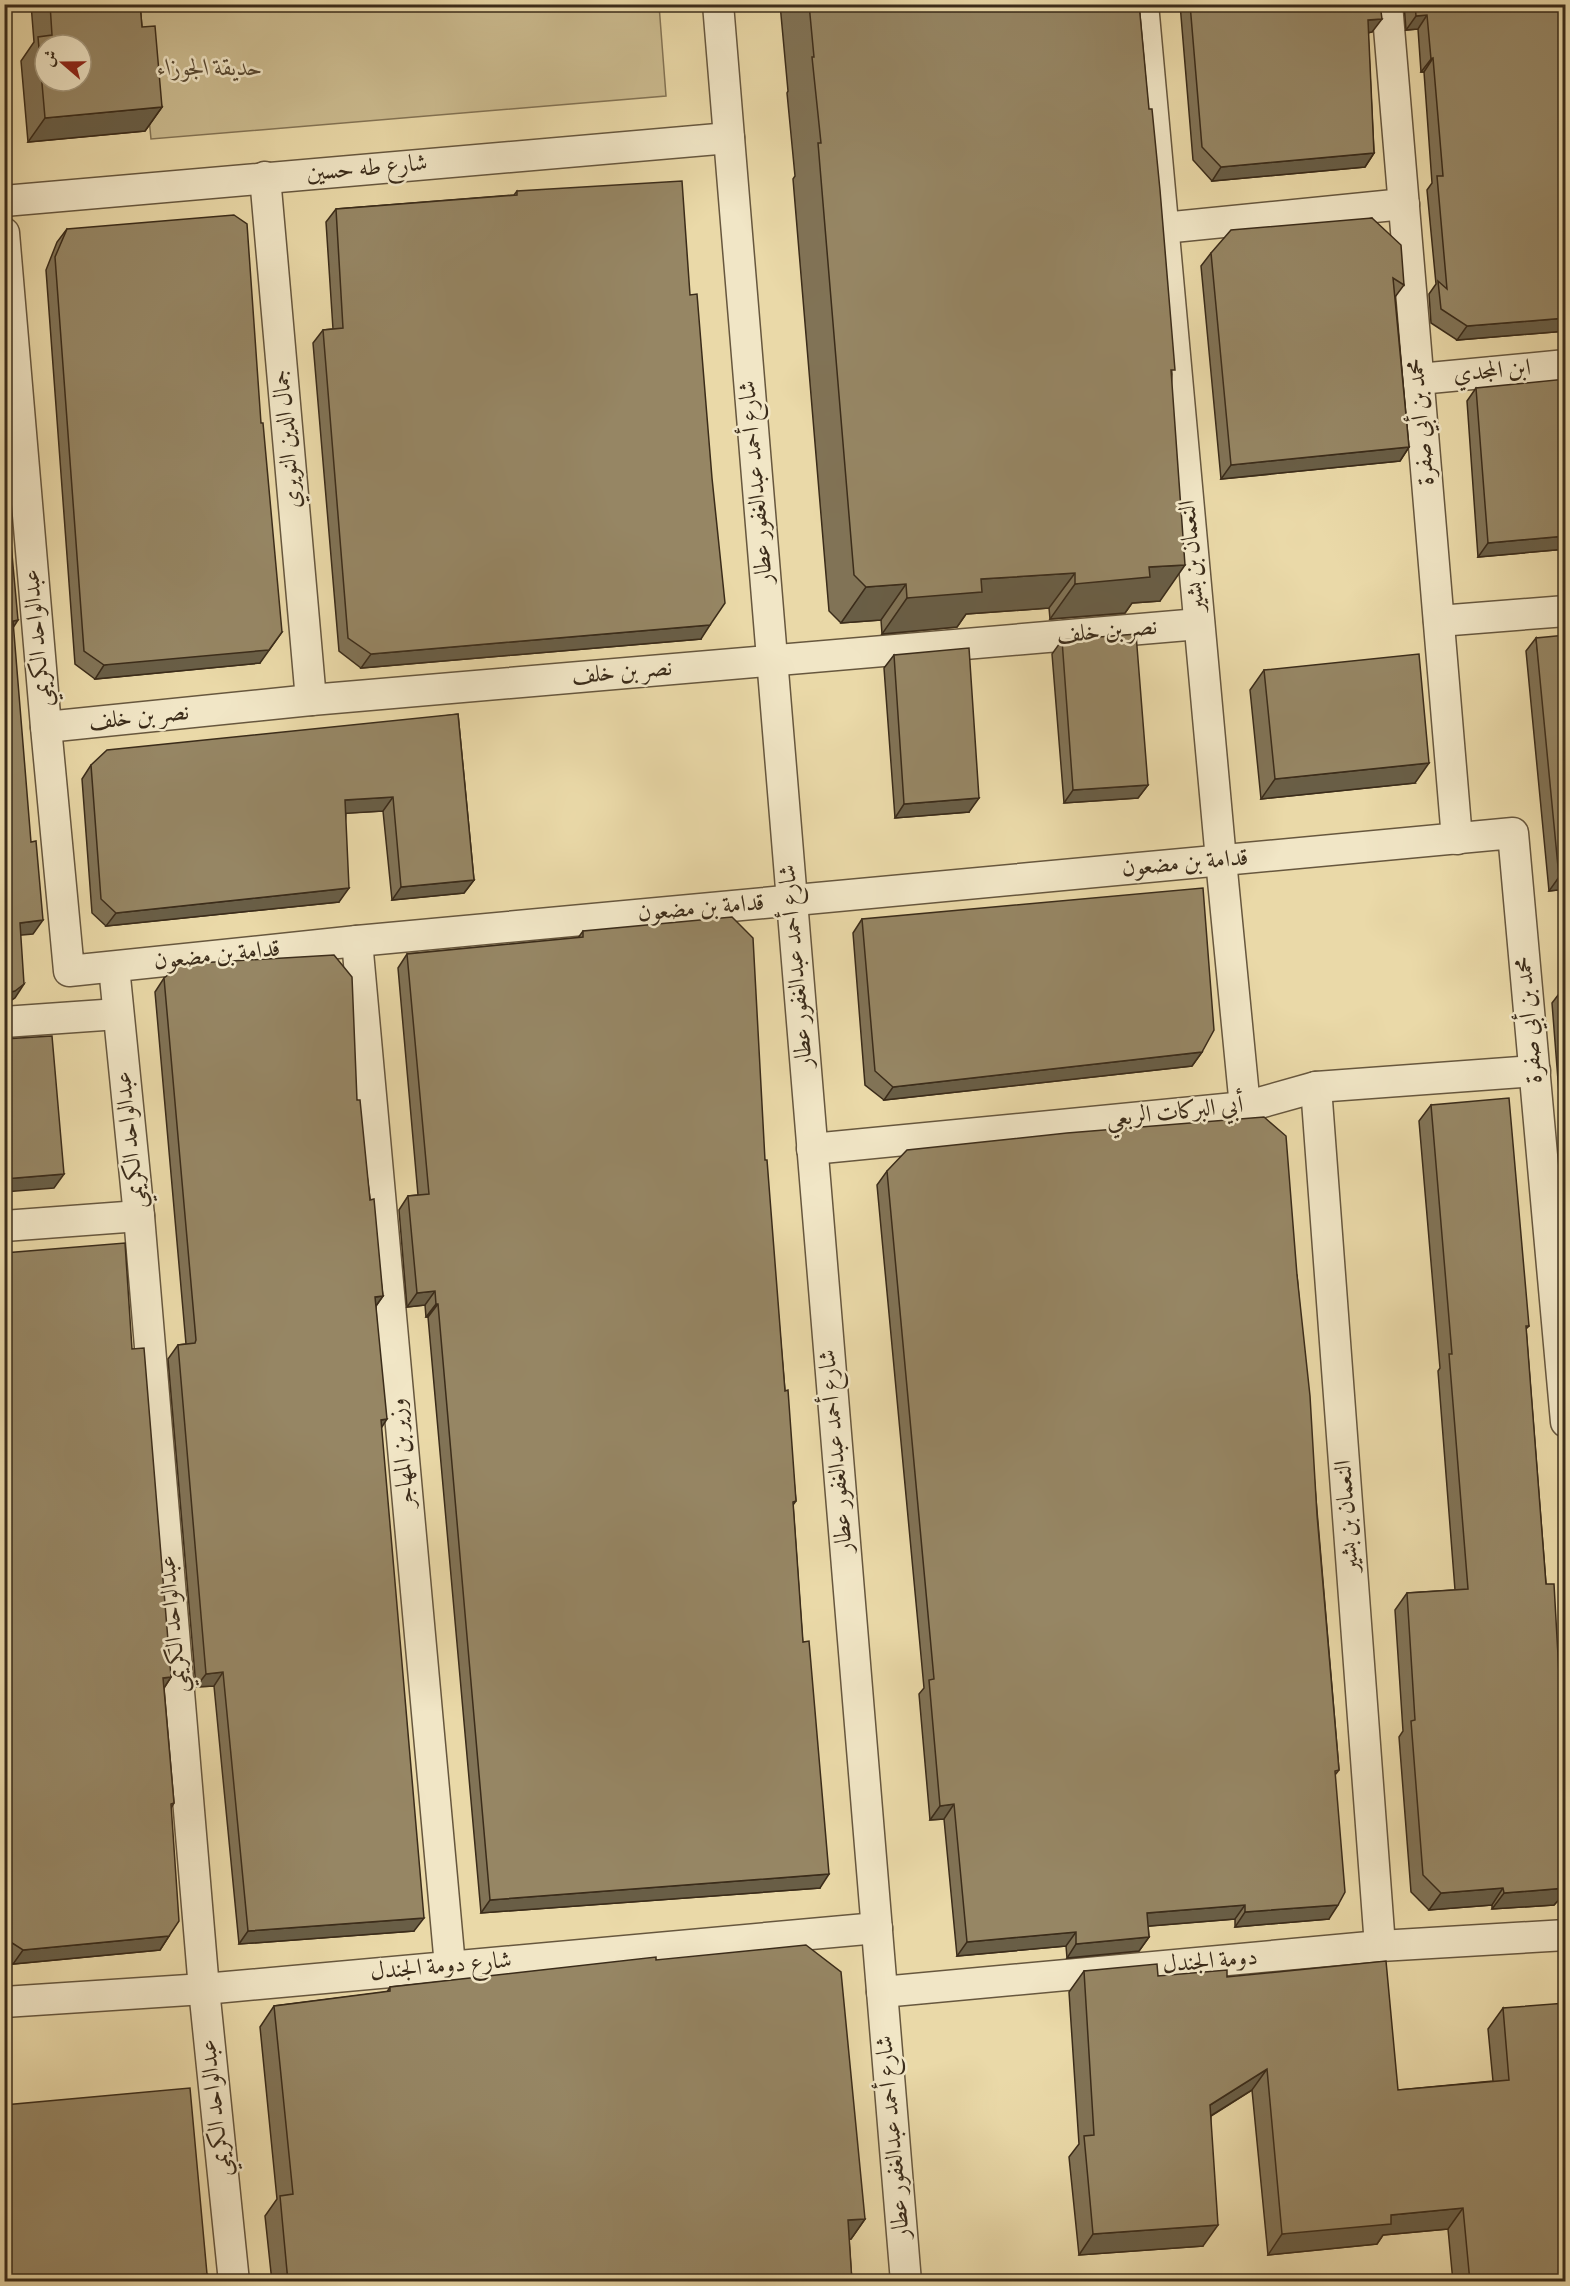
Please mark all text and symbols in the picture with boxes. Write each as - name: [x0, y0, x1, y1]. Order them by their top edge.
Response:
- north arrow: [33, 33, 93, 93]
- text: ش: [38, 47, 64, 70]
- park label: حديقة الجوزاء: [157, 52, 263, 86]
- street label: شارع طه حسين: [305, 147, 429, 192]
- street label: ابن المجدي: [1452, 352, 1532, 392]
- street label: محمد بن أبي صفرة: [1398, 357, 1444, 487]
- street label: جمال الدين النويري: [265, 368, 311, 510]
- street label: شارع أحمد عبدالغفور عطار: [729, 379, 784, 587]
- street label: النعمان بن بشير: [1171, 499, 1215, 616]
- street label: عبدالواحد الكريمي: [15, 567, 65, 708]
- street label: نصر بن خلف: [1055, 611, 1159, 653]
- street label: نصر بن خلف: [570, 652, 674, 694]
- street label: نصر بن خلف: [87, 696, 191, 740]
- street label: قدامة بن مضعون: [1120, 842, 1250, 886]
- street label: شارع أحمد عبدالغفور عطار: [769, 863, 824, 1071]
- street label: قدامة بن مضعون: [636, 887, 766, 931]
- street label: قدامة بن مضعون: [152, 932, 282, 980]
- street label: محمد بن أبي صفرة: [1506, 955, 1552, 1085]
- street label: عبدالواحد الكريمي: [107, 1069, 159, 1211]
- street label: أبي البركات الربعي: [1104, 1087, 1246, 1140]
- street label: شارع أحمد عبدالغفور عطار: [809, 1348, 864, 1556]
- street label: وزير بن المهاجر: [381, 1397, 425, 1512]
- street label: النعمان بن بشير: [1327, 1459, 1369, 1576]
- street label: عبدالواحد الكريمي: [151, 1553, 201, 1694]
- street label: دومة الجندل: [1161, 1941, 1259, 1983]
- street label: شارع دومة الجندل: [369, 1944, 513, 1991]
- street label: شارع أحمد عبدالغفور عطار: [866, 2034, 921, 2242]
- street label: عبدالواحد الكريمي: [192, 2037, 244, 2179]

